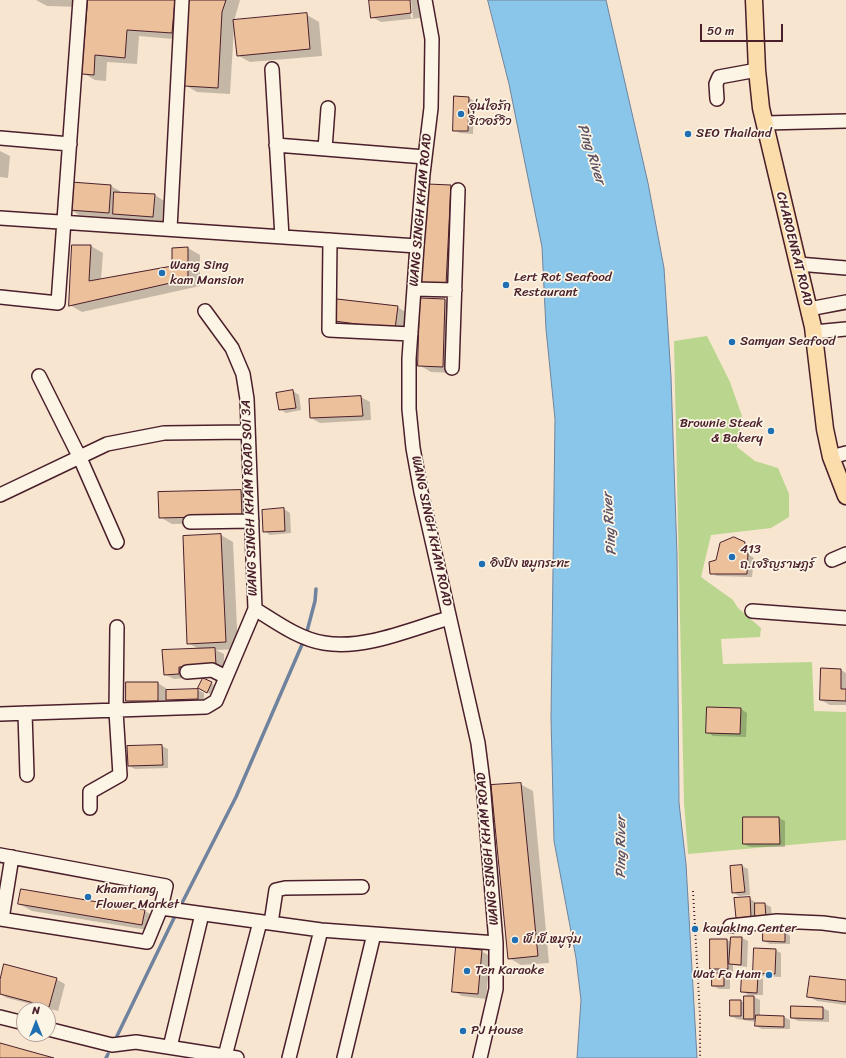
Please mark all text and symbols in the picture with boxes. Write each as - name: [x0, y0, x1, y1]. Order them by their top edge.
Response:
- scale bar: [702, 16, 785, 42]
- text: 50 m: [707, 20, 734, 42]
- place label: อุ่นไอรัก ริเวอร์วิว: [469, 99, 512, 130]
- marker: อุ่นไอรัก ริเวอร์วิว: [456, 109, 466, 119]
- water label: Ping River: [573, 122, 609, 186]
- place label: SEO Thailand: [696, 126, 771, 142]
- marker: SEO Thailand: [683, 129, 693, 139]
- street label: WANG SINGH KHAM ROAD: [407, 133, 435, 287]
- street label: CHAROENRAT ROAD: [772, 190, 816, 308]
- place label: Wang Sing kam Mansion: [170, 258, 244, 289]
- marker: Wang Sing kam Mansion: [157, 268, 167, 278]
- place label: Lert Rot Seafood Restaurant: [514, 270, 612, 301]
- marker: Lert Rot Seafood Restaurant: [501, 280, 511, 290]
- place label: Samyan Seafood: [740, 334, 835, 350]
- marker: Samyan Seafood: [727, 337, 737, 347]
- street label: WANG SINGH KHAM ROAD SOI 3A: [239, 400, 261, 596]
- place label: Brownie Steak & Bakery: [680, 416, 763, 447]
- marker: Brownie Steak & Bakery: [766, 426, 776, 436]
- street label: WANG SINGH KHAM ROAD: [407, 454, 455, 608]
- water label: Ping River: [599, 492, 621, 556]
- place label: 413 ถ.เจริญราษฏร์: [740, 542, 815, 573]
- marker: 413 ถ.เจริญราษฏร์: [727, 552, 737, 562]
- place label: อิงปิง หมูกระทะ: [490, 556, 570, 572]
- marker: อิงปิง หมูกระทะ: [477, 559, 487, 569]
- street label: WANG SINGH KHAM ROAD: [474, 772, 502, 926]
- water label: Ping River: [613, 816, 629, 878]
- place label: Khamtiang Flower Market: [96, 882, 179, 913]
- marker: Khamtiang Flower Market: [83, 892, 93, 902]
- place label: kayaking Center: [703, 921, 797, 937]
- marker: kayaking Center: [690, 924, 700, 934]
- place label: พี.พี.หมูจุ่ม: [523, 932, 581, 948]
- marker: พี.พี.หมูจุ่ม: [510, 935, 520, 945]
- place label: Ten Karaoke: [475, 963, 544, 979]
- marker: Ten Karaoke: [462, 966, 472, 976]
- place label: Wat Fa Ham: [693, 967, 761, 983]
- marker: Wat Fa Ham: [764, 970, 774, 980]
- text: N: [32, 1001, 40, 1020]
- north arrow: [16, 1002, 56, 1042]
- place label: PJ House: [471, 1023, 523, 1039]
- marker: PJ House: [458, 1026, 468, 1036]

